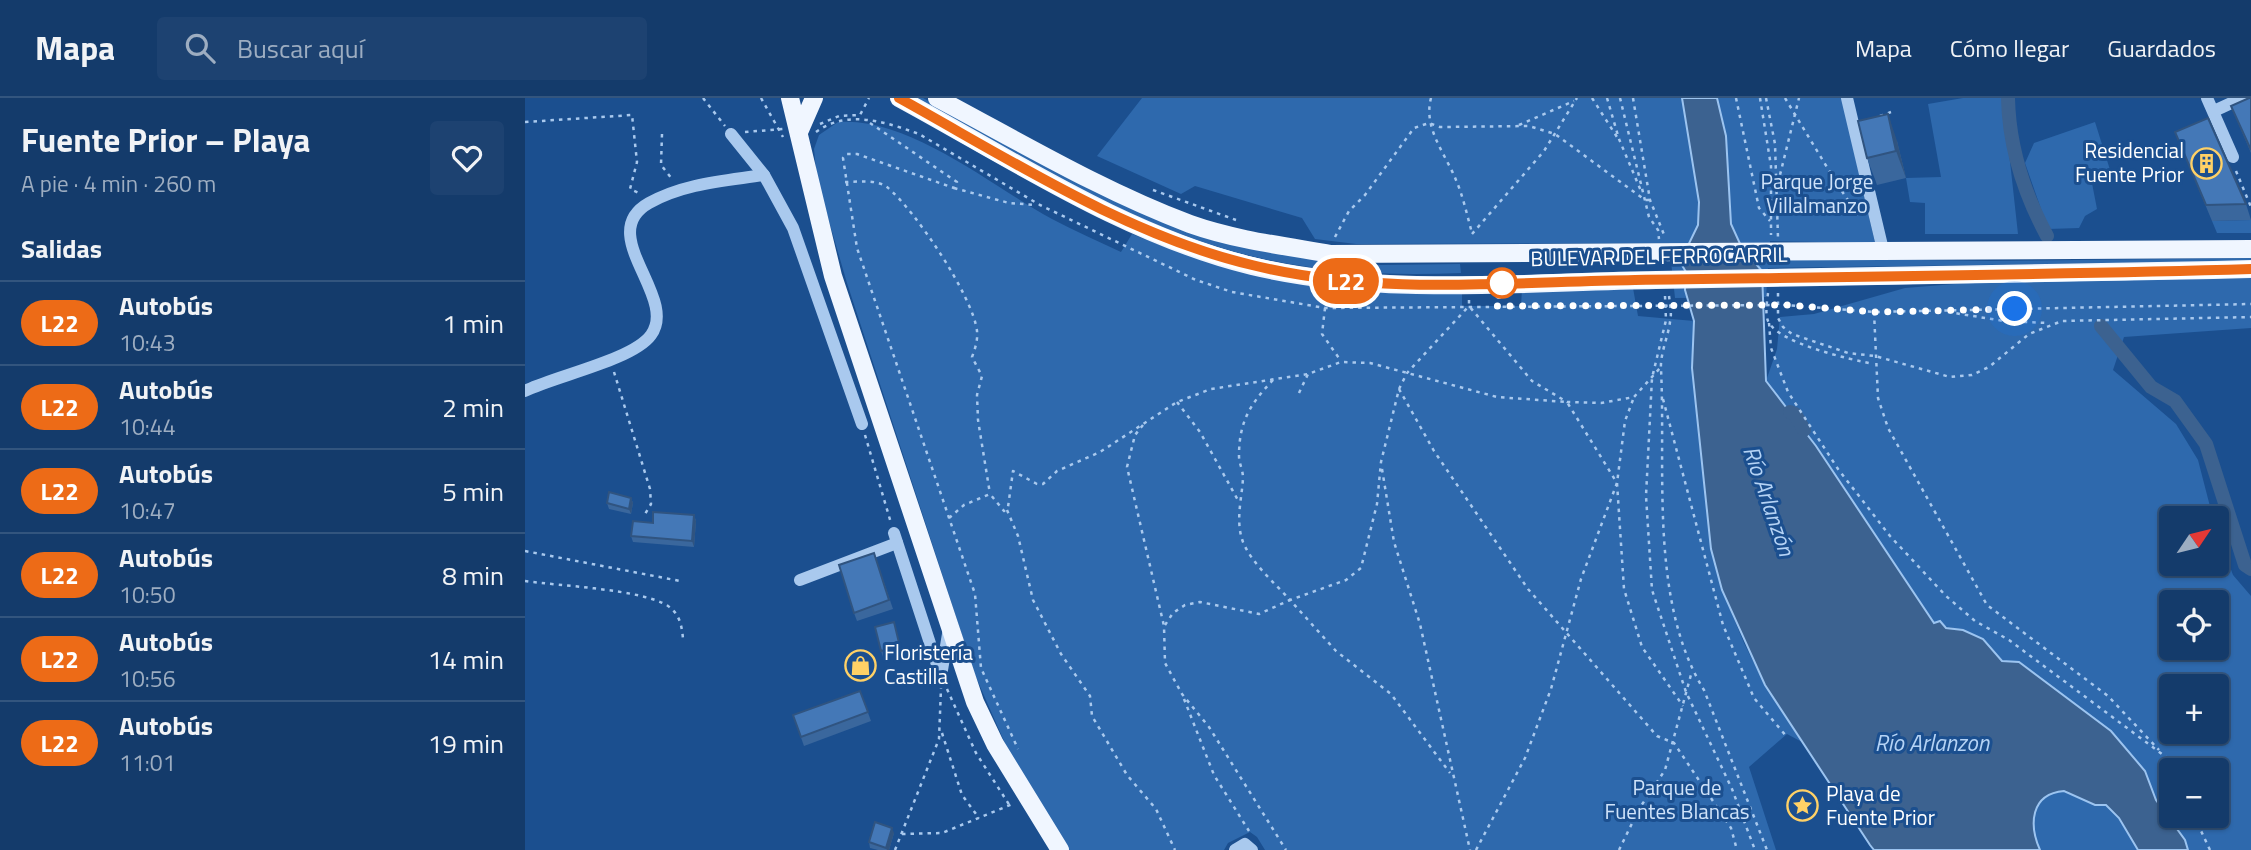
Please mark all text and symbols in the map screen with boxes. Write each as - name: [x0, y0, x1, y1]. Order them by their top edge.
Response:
- search box: [157, 17, 647, 80]
- text: Mapa: [35, 23, 115, 73]
- icon: search: [181, 29, 219, 67]
- text: Buscar aquí: [237, 29, 364, 68]
- text: Mapa: [1855, 30, 1912, 66]
- text: Cómo llegar: [1950, 30, 2069, 66]
- text: Guardados: [2107, 30, 2216, 66]
- text: Fuente Prior – Playa: [21, 115, 310, 165]
- button: heart: [430, 121, 504, 195]
- place label: Residencial Fuente Prior: [2075, 134, 2184, 190]
- building icon: Residencial Fuente Prior: [2190, 146, 2224, 180]
- park label: Parque Jorge Villalmanzo: [1761, 165, 1873, 221]
- text: A pie · 4 min · 260 m: [21, 166, 216, 201]
- text: Salidas: [21, 229, 102, 268]
- street label: BULEVAR DEL FERROCARRIL: [1530, 238, 1788, 274]
- line badge: L22: [1306, 258, 1386, 304]
- text: L22: [1327, 263, 1365, 299]
- unlabelled marker: [1487, 268, 1517, 298]
- text: Autobús: [119, 286, 213, 325]
- your location: [1997, 291, 2032, 326]
- text: 1 min: [442, 304, 504, 343]
- text: L22: [40, 305, 79, 341]
- text: 10:43: [119, 325, 176, 360]
- text: Autobús: [119, 370, 213, 409]
- text: 2 min: [442, 388, 504, 427]
- text: L22: [40, 389, 79, 425]
- text: 10:44: [119, 409, 176, 444]
- water label: Río Arlanzón: [1734, 441, 1805, 561]
- text: Autobús: [119, 454, 213, 493]
- text: 5 min: [442, 472, 504, 511]
- text: L22: [40, 473, 79, 509]
- text: 10:47: [119, 493, 176, 528]
- north arrow: [2159, 506, 2229, 576]
- map controls: [2159, 506, 2229, 828]
- text: Autobús: [119, 538, 213, 577]
- text: 8 min: [442, 556, 504, 595]
- text: L22: [40, 557, 79, 593]
- text: 10:50: [119, 577, 176, 612]
- button: locate: [2159, 590, 2229, 660]
- text: Autobús: [119, 622, 213, 661]
- place label: Floristería Castilla: [884, 636, 973, 692]
- text: 14 min: [428, 640, 504, 679]
- text: L22: [40, 641, 79, 677]
- shop icon: Floristería Castilla: [844, 648, 878, 682]
- text: 10:56: [119, 661, 176, 696]
- button: +: [2159, 674, 2229, 744]
- text: Autobús: [119, 706, 213, 745]
- text: 19 min: [428, 724, 504, 763]
- text: L22: [40, 725, 79, 761]
- water label: Río Arlanzon: [1875, 725, 1990, 760]
- text: 11:01: [119, 745, 176, 780]
- button: −: [2159, 758, 2229, 828]
- park label: Parque de Fuentes Blancas: [1604, 771, 1750, 827]
- place label: Playa de Fuente Prior: [1826, 777, 1935, 833]
- place icon: Playa de Fuente Prior: [1786, 789, 1820, 823]

